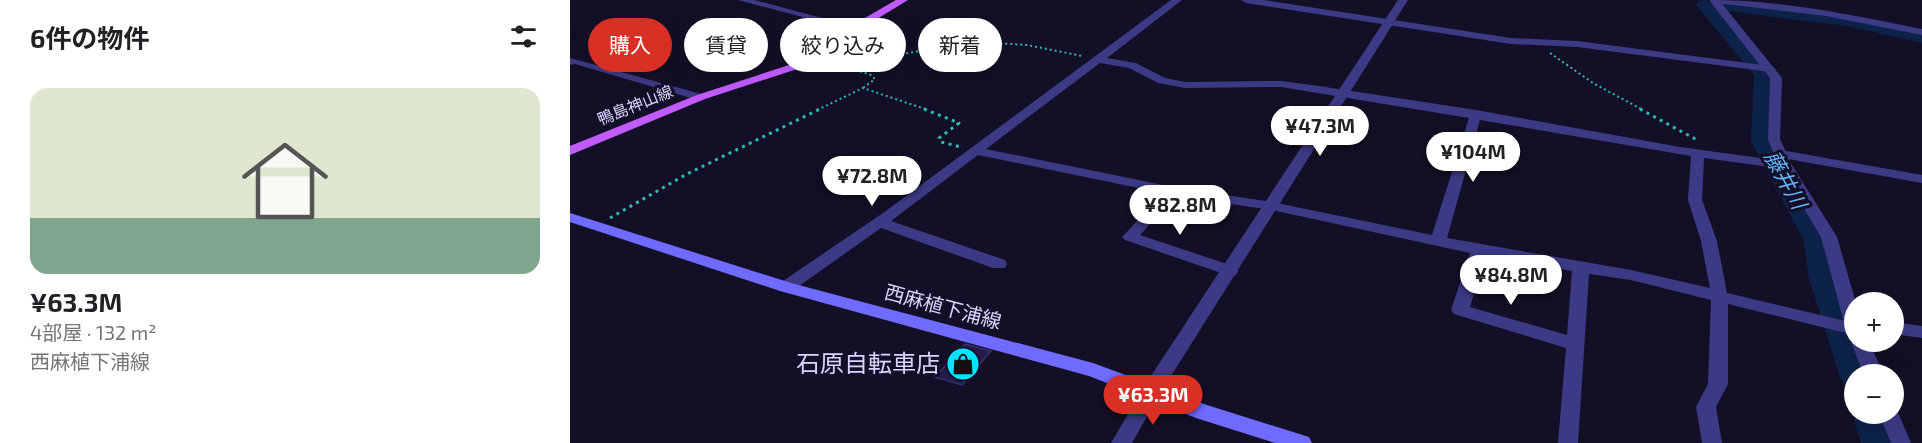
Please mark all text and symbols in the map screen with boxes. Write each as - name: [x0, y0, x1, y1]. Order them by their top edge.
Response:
- chip: 購入: [588, 18, 672, 72]
- chip: 賃貸: [684, 18, 768, 72]
- chip: 絞り込み: [780, 18, 906, 72]
- chip: 新着: [918, 18, 1002, 72]
- icon: filters: [507, 20, 540, 53]
- text: 6件の物件: [30, 22, 149, 53]
- street label: 鴨島神山線: [594, 81, 675, 128]
- pin: ¥47.3M: [1271, 106, 1369, 157]
- text: ¥47.3M: [1285, 113, 1355, 137]
- icon: home: [231, 127, 339, 235]
- pin: ¥104M: [1431, 132, 1515, 183]
- text: ¥104M: [1440, 139, 1506, 163]
- water label: 藤井川: [1760, 146, 1813, 215]
- pin: ¥72.8M: [823, 156, 921, 207]
- text: ¥72.8M: [836, 163, 908, 187]
- pin: ¥82.8M: [1131, 185, 1229, 236]
- text: ¥82.8M: [1144, 192, 1217, 216]
- pin: ¥84.8M: [1462, 255, 1560, 306]
- text: ¥84.8M: [1474, 262, 1548, 286]
- street label: 西麻植下浦線: [882, 279, 1004, 333]
- text: ¥63.3M: [30, 286, 122, 317]
- map controls: [1844, 292, 1904, 424]
- button: +: [1844, 292, 1904, 352]
- text: 4部屋 · 132 m²: [30, 320, 157, 344]
- shop icon: 石原自転車店: [945, 346, 981, 382]
- place label: 石原自転車店: [796, 348, 940, 377]
- text: 西麻植下浦線: [30, 349, 150, 373]
- button: −: [1844, 364, 1904, 424]
- pin: ¥63.3M: [1104, 375, 1202, 426]
- text: ¥63.3M: [1118, 382, 1188, 406]

